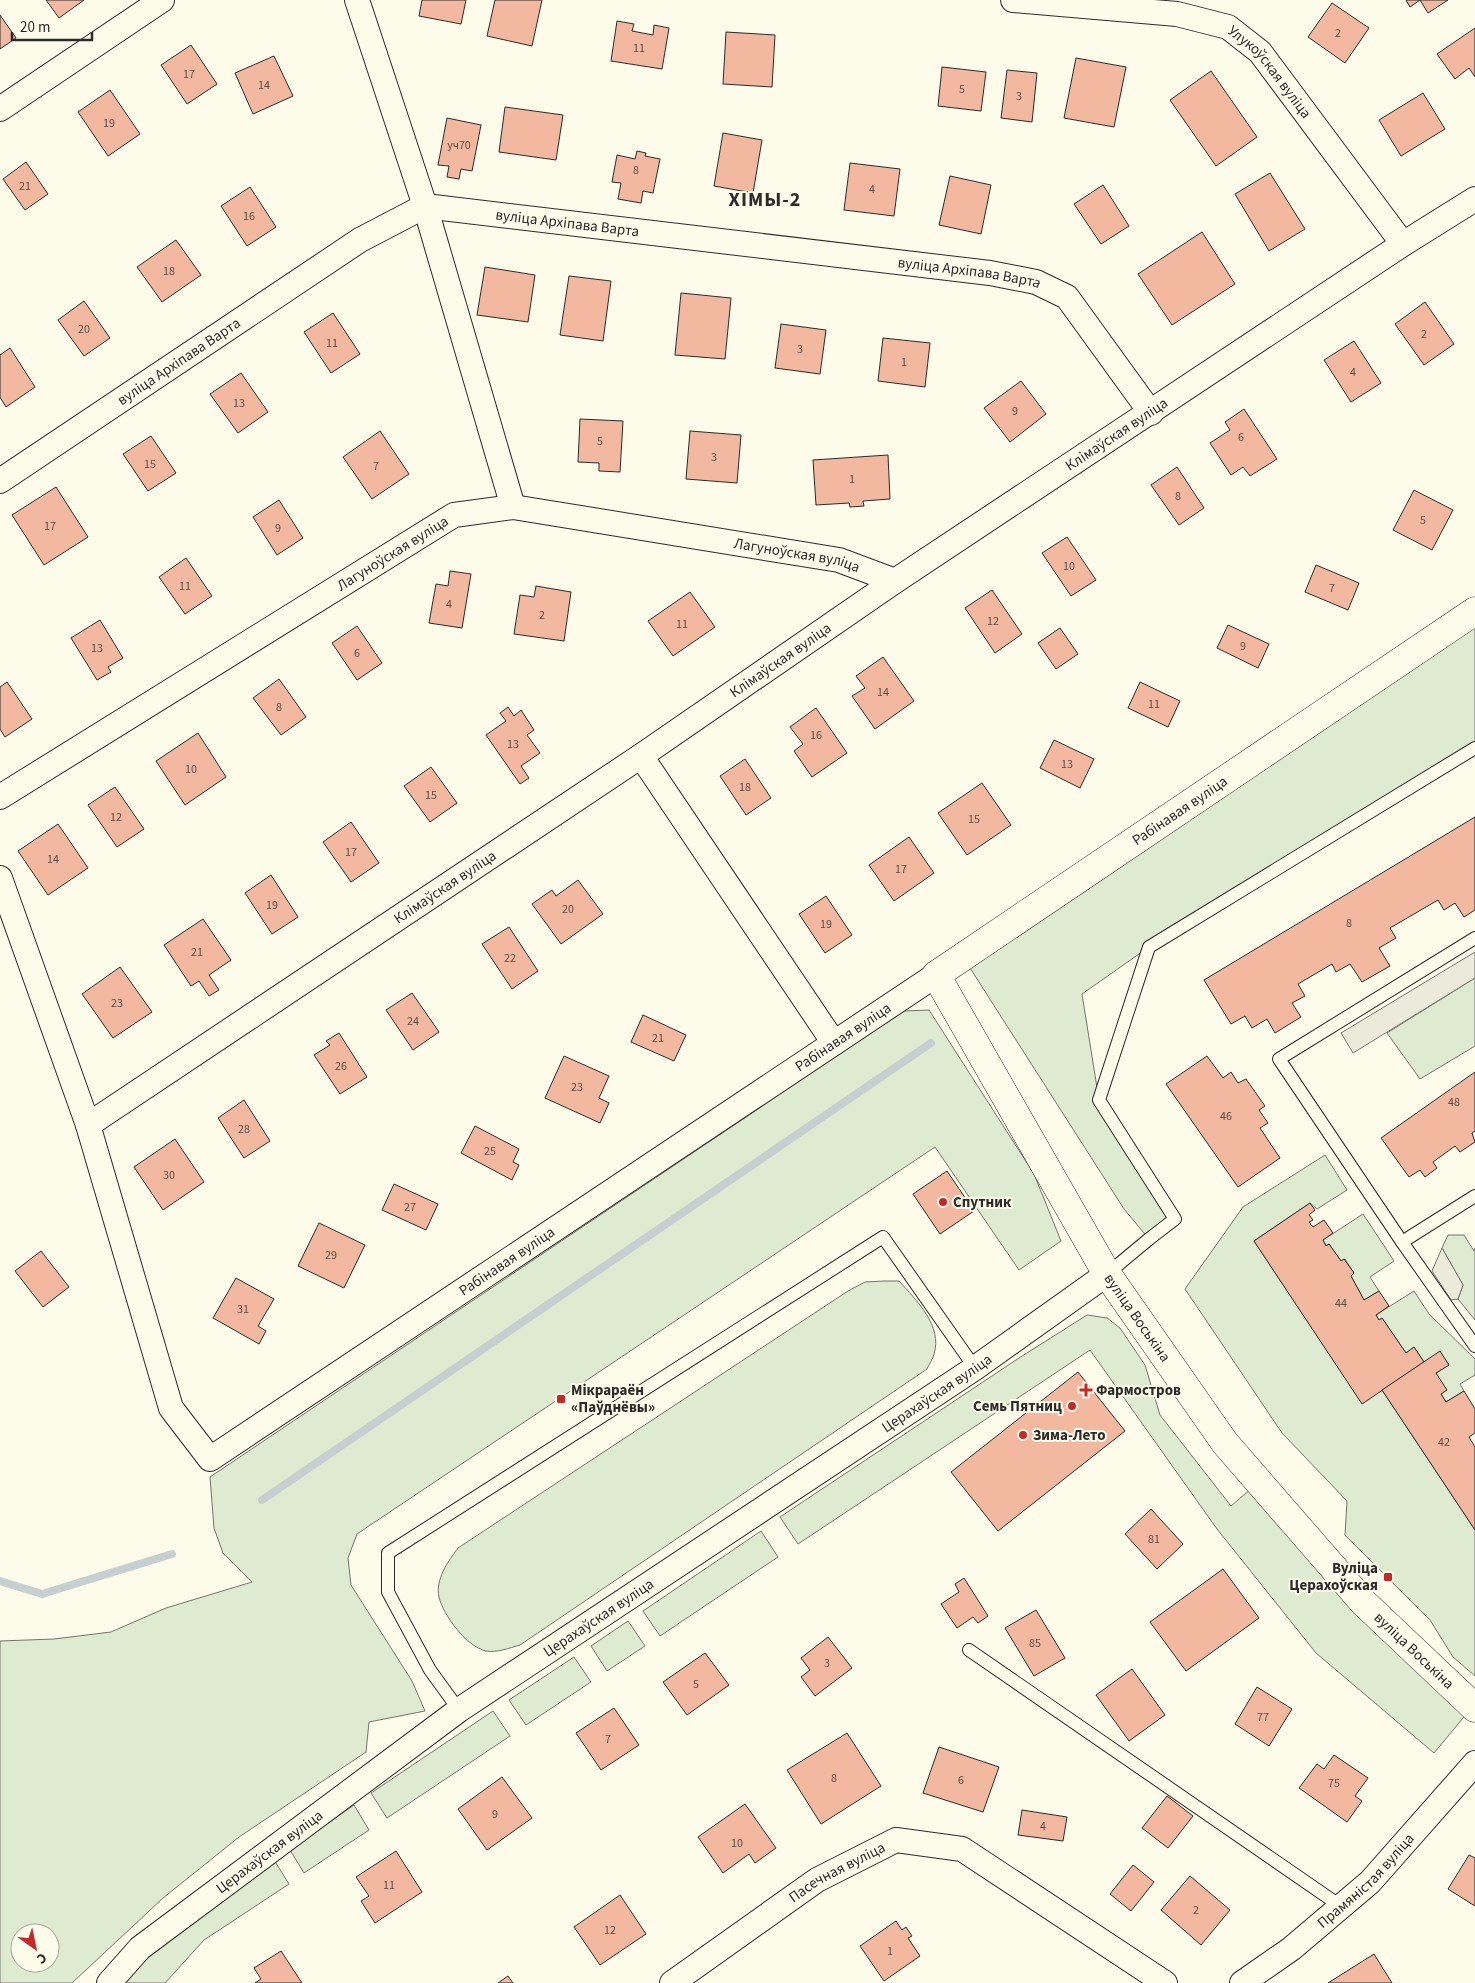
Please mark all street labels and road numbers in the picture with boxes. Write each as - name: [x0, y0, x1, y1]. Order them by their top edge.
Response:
- street label: Улукоўская вуліца: [1224, 20, 1316, 123]
- street label: вуліца Архіпава Варта: [494, 204, 640, 242]
- street label: вуліца Архіпава Варта: [897, 252, 1045, 294]
- street label: вуліца Архіпава Варта: [113, 312, 245, 410]
- street label: Клімаўская вуліца: [1061, 392, 1172, 476]
- street label: Лагуноўская вуліца: [333, 511, 452, 596]
- street label: Лагуноўская вуліца: [732, 533, 863, 577]
- street label: Клімаўская вуліца: [725, 618, 835, 702]
- street label: Рабінавая вуліца: [1128, 771, 1232, 851]
- street label: Клімаўская вуліца: [389, 845, 500, 929]
- street label: Рабінавая вуліца: [791, 997, 895, 1077]
- street label: Рабінавая вуліца: [455, 1222, 559, 1301]
- street label: вуліца Воськіна: [1099, 1269, 1176, 1366]
- street label: Церахаўская вуліца: [877, 1349, 996, 1438]
- street label: Церахаўская вуліца: [539, 1573, 658, 1662]
- street label: вуліца Воськіна: [1369, 1607, 1459, 1694]
- street label: Церахаўская вуліца: [211, 1805, 327, 1898]
- street label: Прамяністая вуліца: [1313, 1829, 1419, 1933]
- street label: Пасечная вуліца: [784, 1837, 889, 1908]

